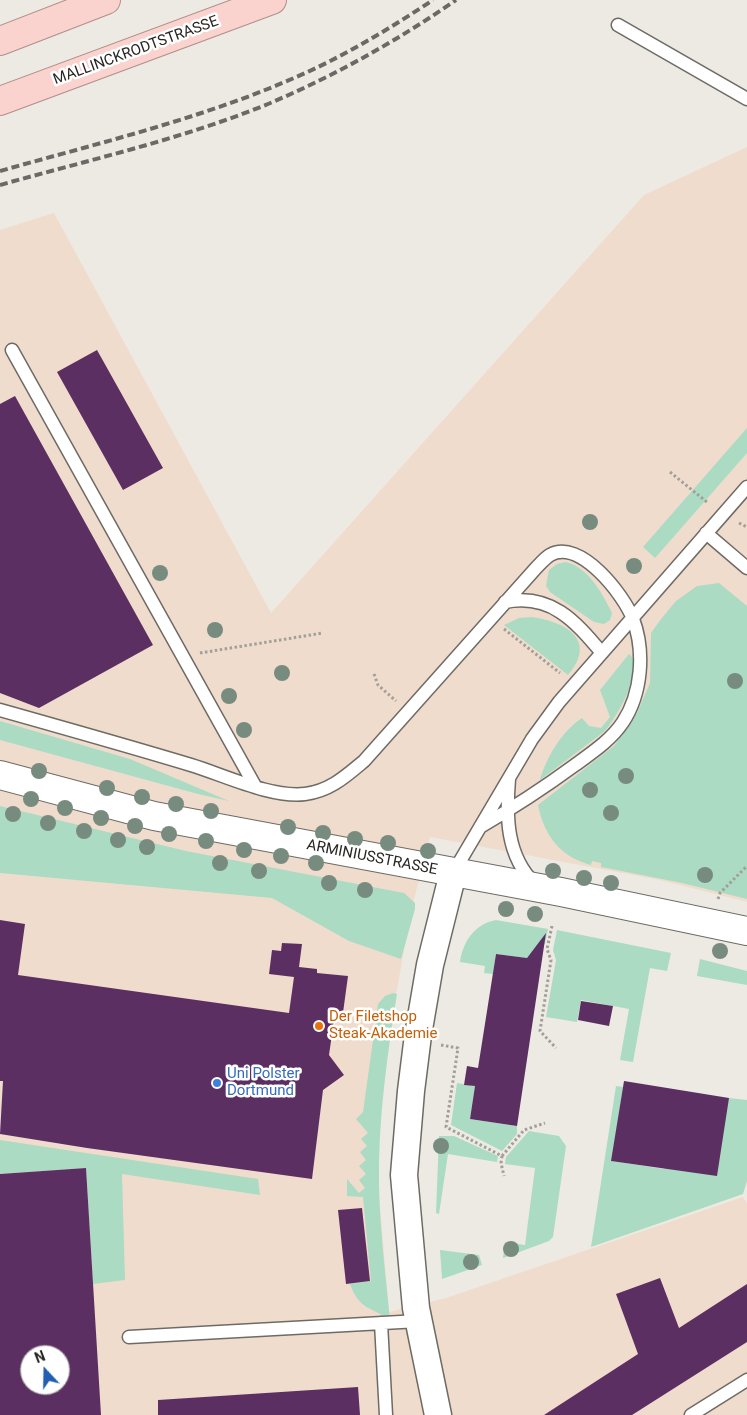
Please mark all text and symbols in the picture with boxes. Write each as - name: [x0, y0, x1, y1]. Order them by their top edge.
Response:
- street label: MALLINCKRODTSTRASSE: [51, 13, 221, 89]
- street label: ARMINIUSSTRASSE: [305, 836, 439, 880]
- place label: Der Filetshop Steak-Akademie: [329, 1008, 437, 1043]
- marker: Der Filetshop Steak-Akademie: [313, 1020, 325, 1032]
- place label: Uni Polster Dortmund: [227, 1065, 300, 1100]
- marker: Uni Polster Dortmund: [211, 1077, 223, 1089]
- north arrow: [20, 1345, 70, 1395]
- text: N: [32, 1348, 47, 1366]

